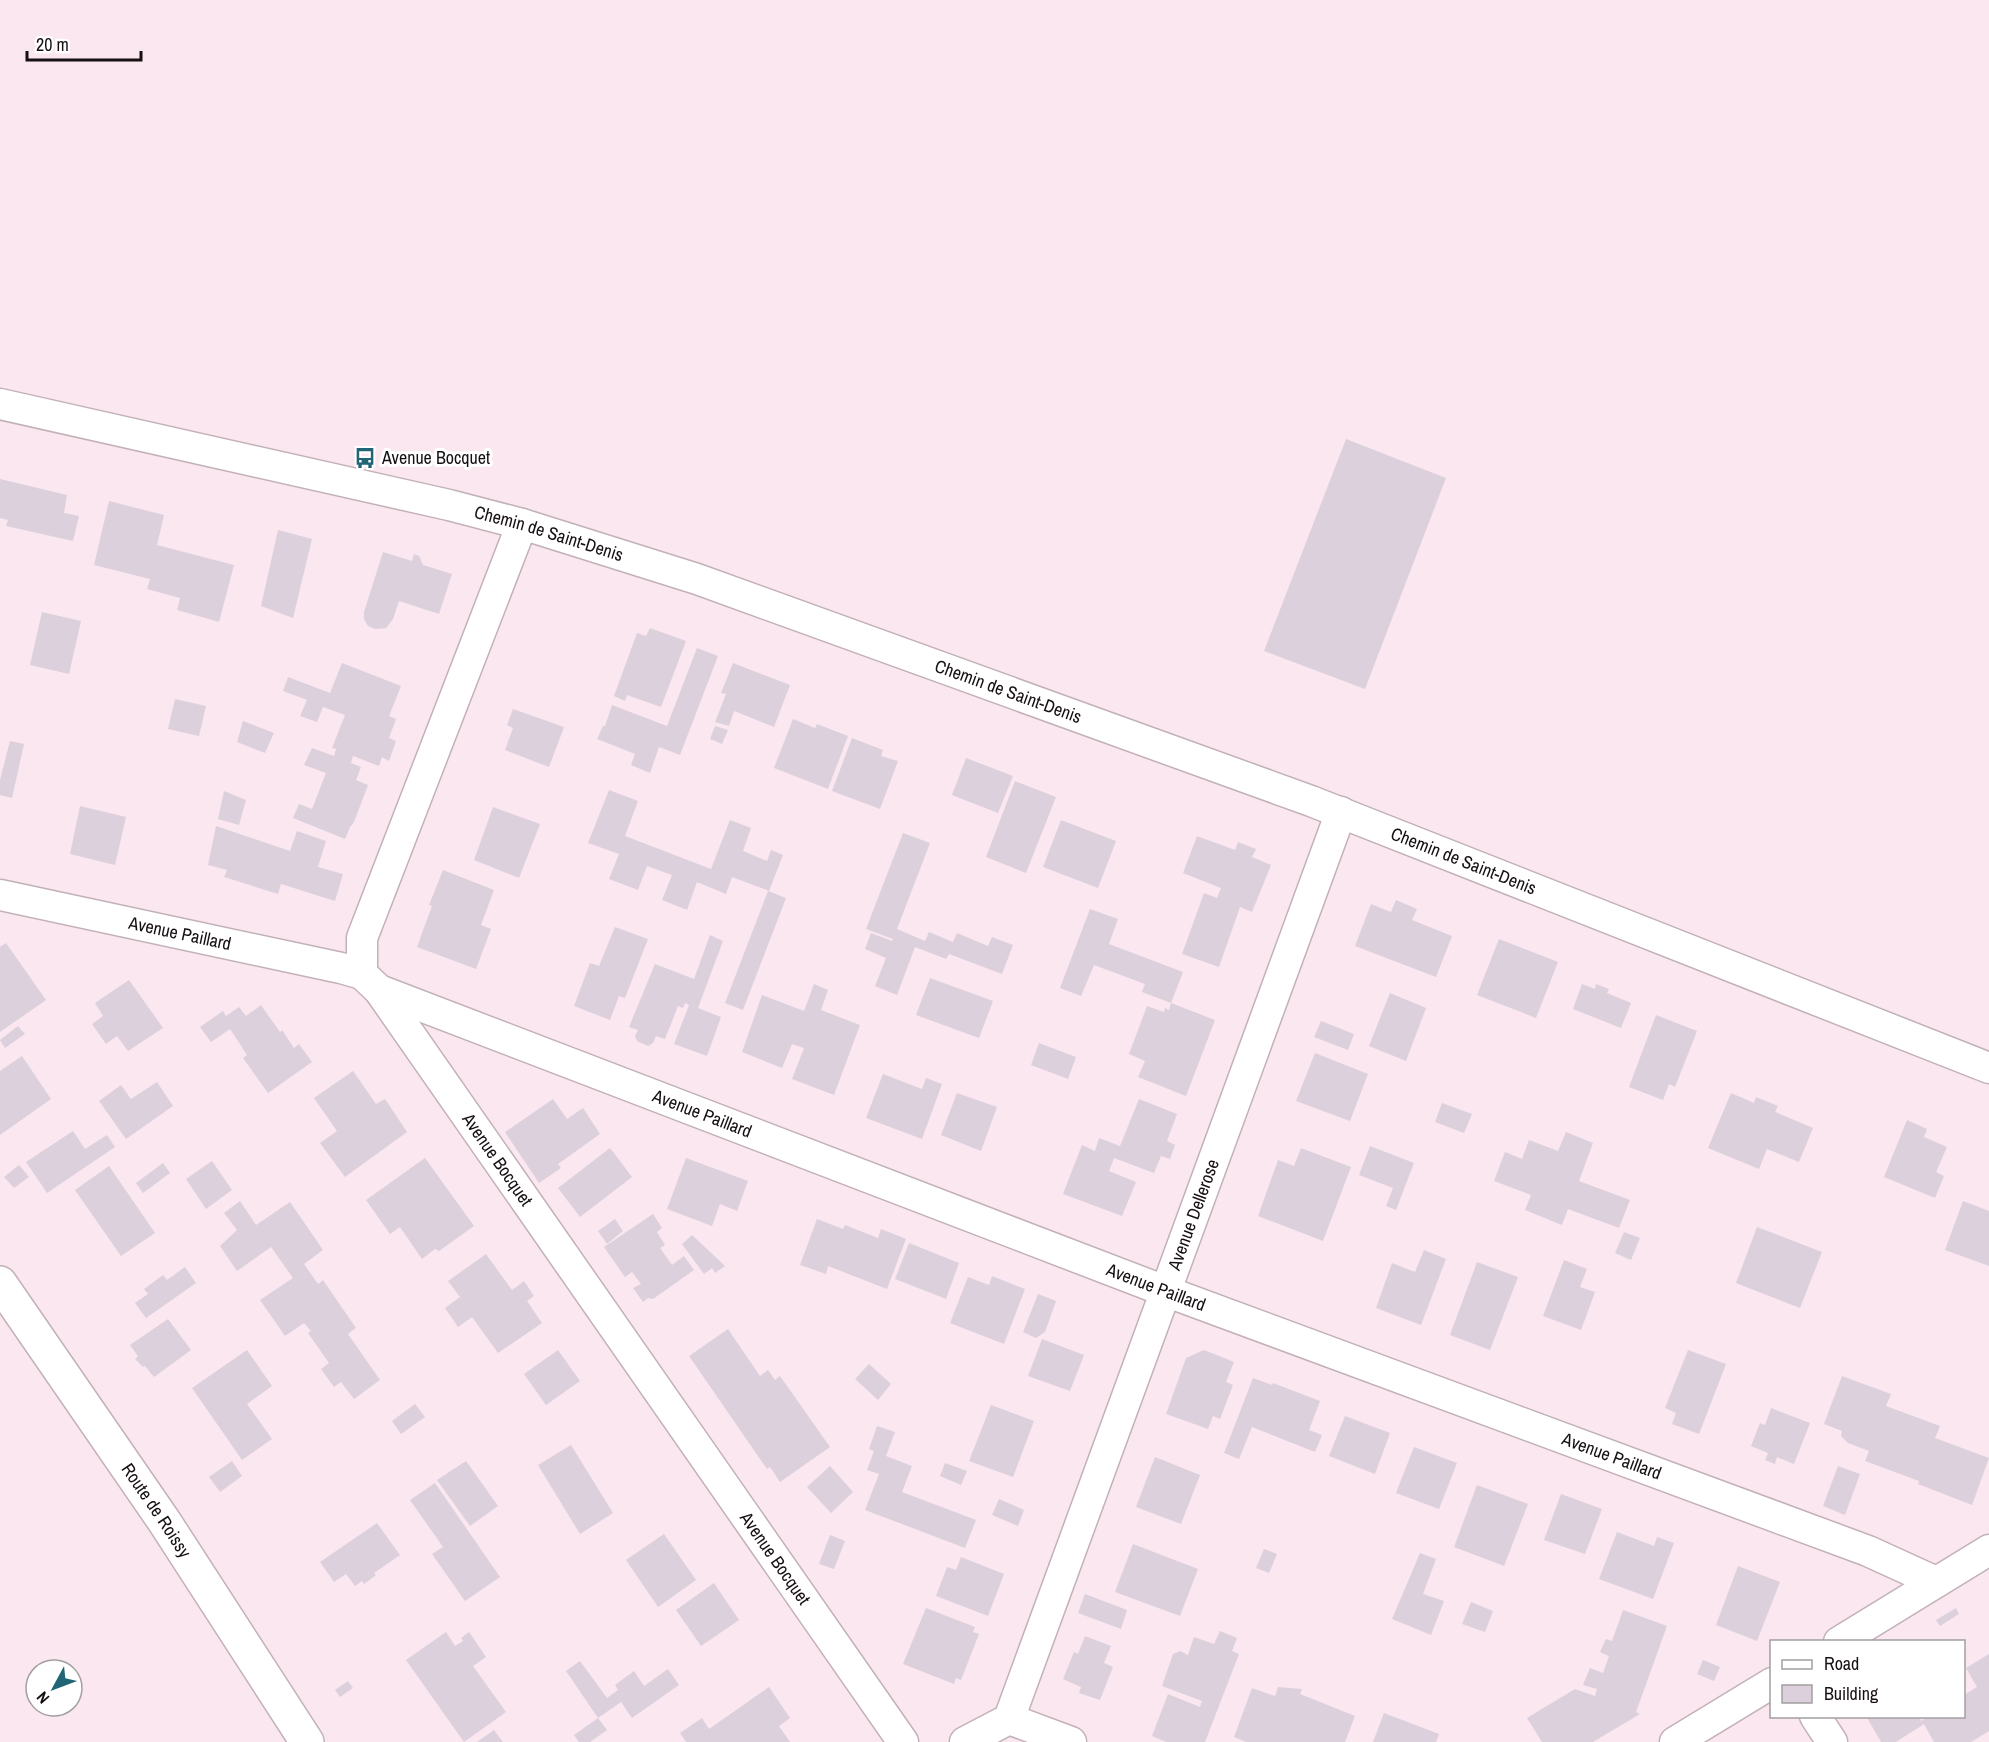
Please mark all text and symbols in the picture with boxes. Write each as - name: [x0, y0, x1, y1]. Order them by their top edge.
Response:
- scale bar: [27, 24, 141, 62]
- text: 20 m: [36, 32, 69, 57]
- place label: Avenue Bocquet: [381, 445, 490, 470]
- bus stop icon: Avenue Bocquet: [353, 446, 377, 470]
- street label: Chemin de Saint-Denis: [472, 499, 627, 567]
- street label: Chemin de Saint-Denis: [932, 653, 1085, 729]
- street label: Chemin de Saint-Denis: [1387, 821, 1540, 901]
- street label: Avenue Paillard: [126, 910, 234, 956]
- street label: Avenue Paillard: [648, 1083, 755, 1144]
- street label: Avenue Bocquet: [456, 1107, 539, 1211]
- street label: Avenue Dellerose: [1161, 1156, 1225, 1274]
- street label: Avenue Paillard: [1102, 1256, 1209, 1317]
- street label: Avenue Paillard: [1558, 1426, 1665, 1486]
- street label: Route de Roissy: [116, 1458, 198, 1563]
- street label: Avenue Bocquet: [734, 1506, 817, 1610]
- legend: [1770, 1640, 1965, 1718]
- text: Road: [1824, 1651, 1859, 1676]
- north arrow: [24, 1658, 84, 1718]
- text: Building: [1824, 1681, 1879, 1706]
- text: N: [31, 1687, 54, 1709]

